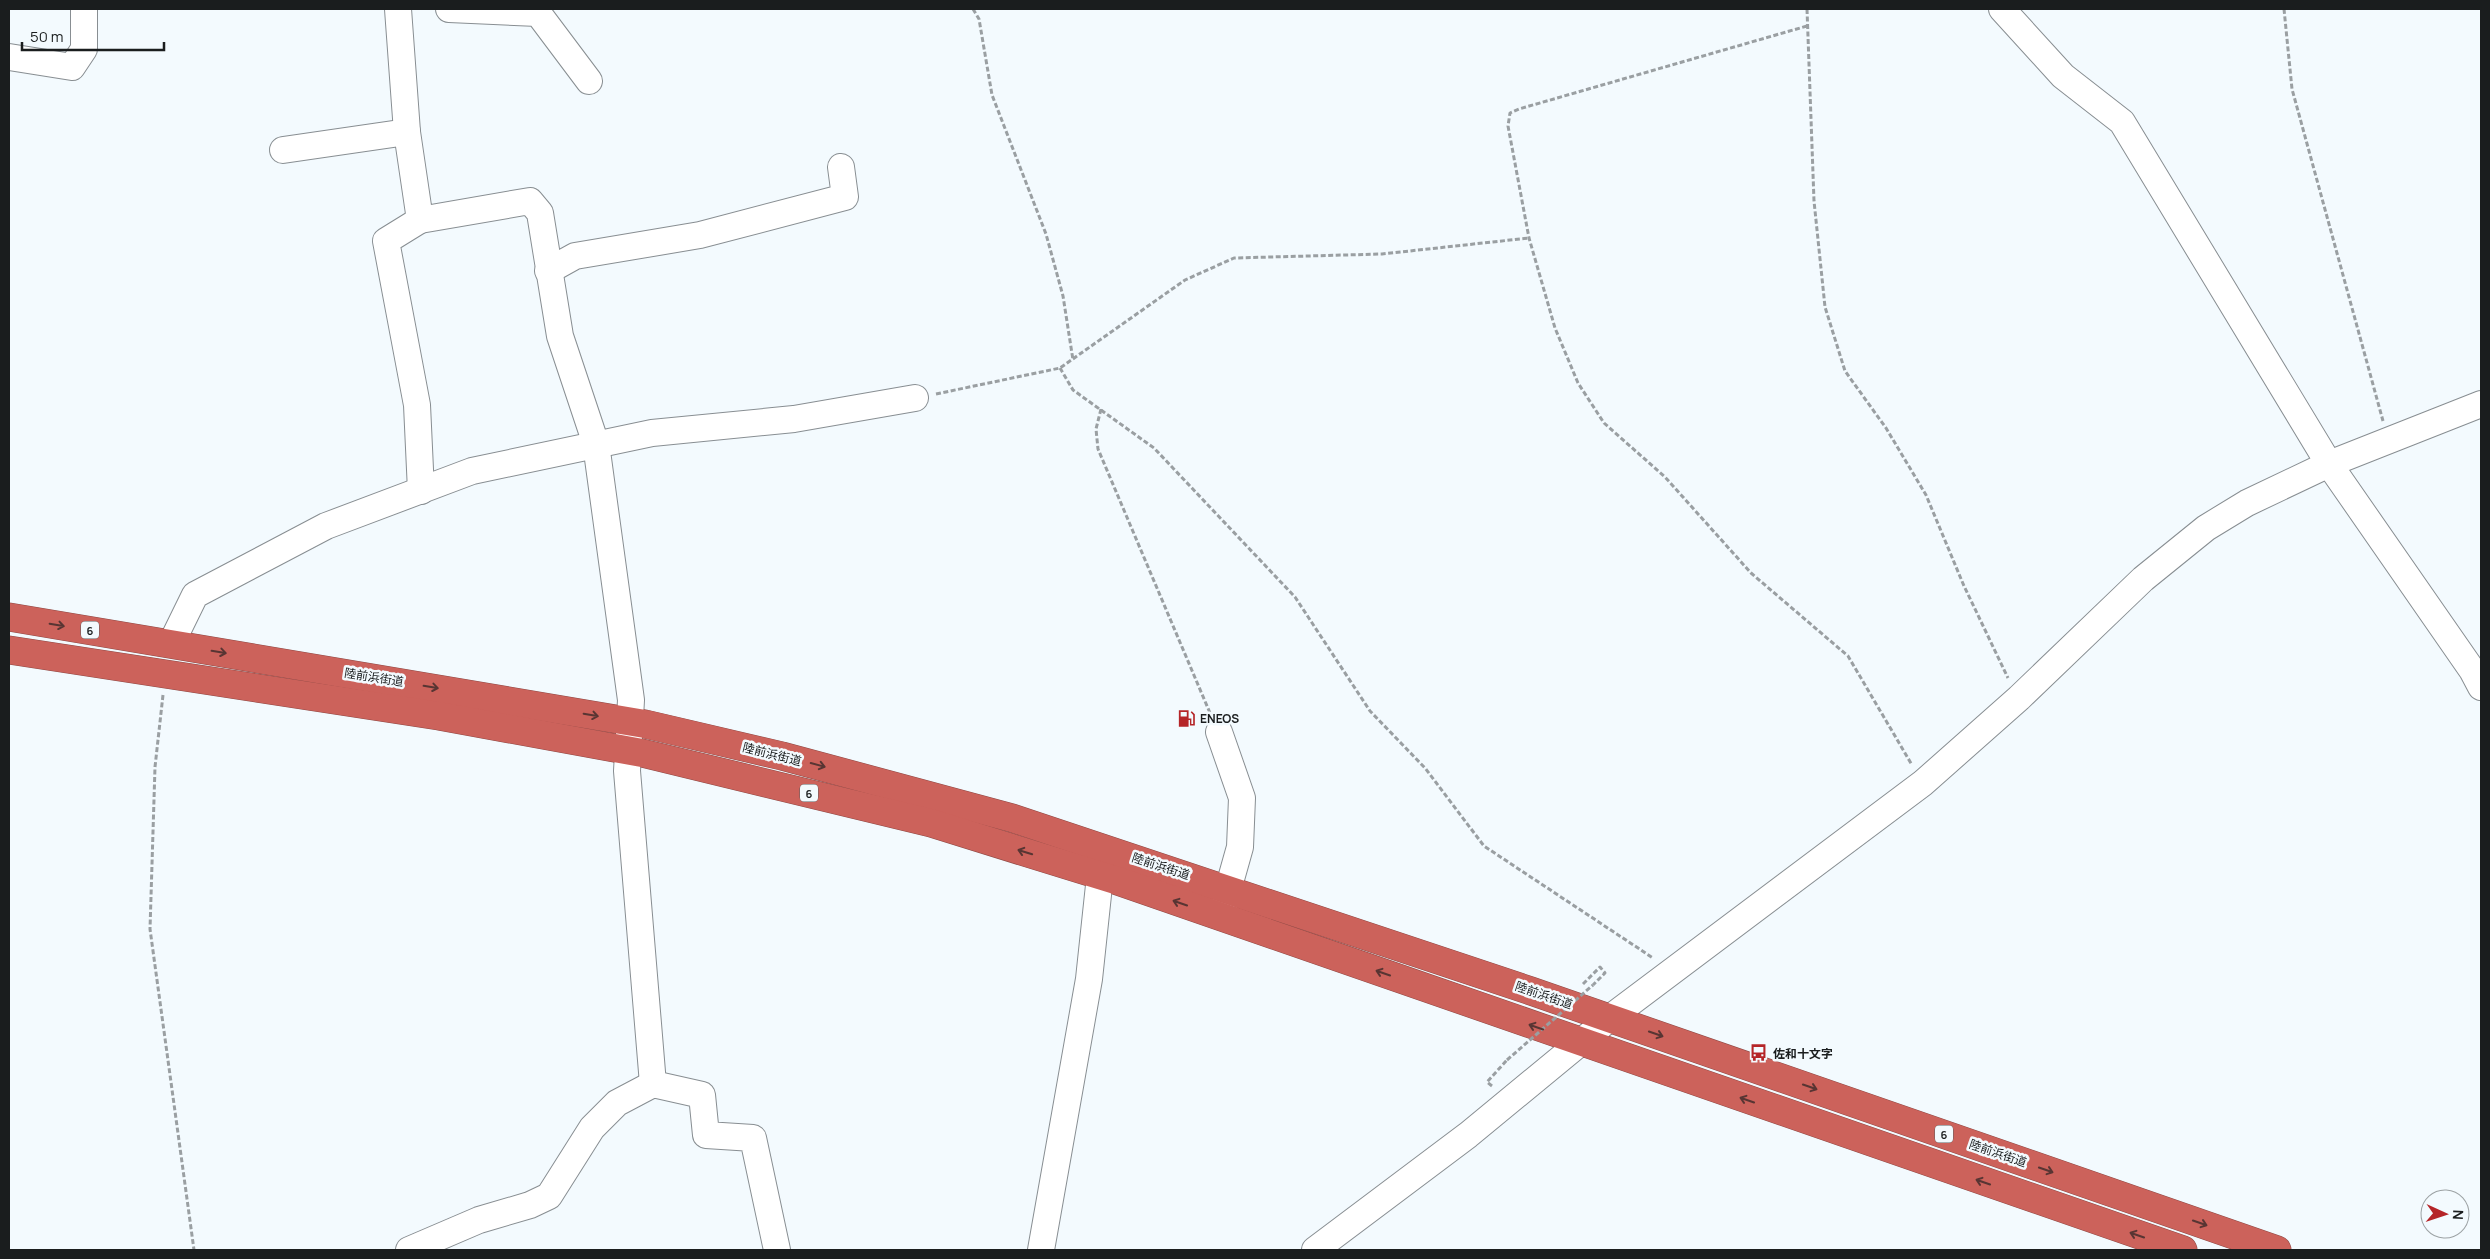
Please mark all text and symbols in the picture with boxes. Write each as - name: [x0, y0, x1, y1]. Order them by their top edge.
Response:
- scale bar: [22, 20, 165, 52]
- text: 50 m: [30, 26, 64, 47]
- one-way arrow: [48, 620, 64, 630]
- road number: 6: [81, 622, 99, 638]
- one-way arrow: [210, 647, 226, 657]
- street label: 陸前浜街道: [343, 664, 405, 690]
- one-way arrow: [422, 682, 438, 692]
- fuel station icon: ENEOS: [1176, 708, 1196, 728]
- one-way arrow: [582, 710, 598, 720]
- place label: ENEOS: [1200, 710, 1239, 727]
- street label: 陸前浜街道: [741, 738, 803, 770]
- one-way arrow: [809, 761, 825, 771]
- road number: 6: [800, 784, 818, 801]
- one-way arrow: [1018, 847, 1034, 857]
- street label: 陸前浜街道: [1130, 849, 1192, 883]
- one-way arrow: [1173, 898, 1188, 907]
- one-way arrow: [1375, 968, 1391, 978]
- street label: 陸前浜街道: [1513, 977, 1575, 1013]
- one-way arrow: [1529, 1022, 1545, 1031]
- one-way arrow: [1648, 1030, 1664, 1040]
- bus stop icon: 佐和十文字: [1749, 1043, 1769, 1063]
- place label: 佐和十文字: [1773, 1045, 1833, 1062]
- one-way arrow: [1802, 1083, 1818, 1093]
- one-way arrow: [1739, 1095, 1755, 1104]
- road number: 6: [1935, 1126, 1953, 1142]
- street label: 陸前浜街道: [1967, 1135, 2029, 1171]
- one-way arrow: [2038, 1166, 2053, 1175]
- one-way arrow: [1976, 1177, 1991, 1186]
- north arrow: [2420, 1189, 2470, 1239]
- text: N: [2449, 1209, 2468, 1220]
- one-way arrow: [2191, 1219, 2207, 1228]
- one-way arrow: [2129, 1229, 2145, 1239]

